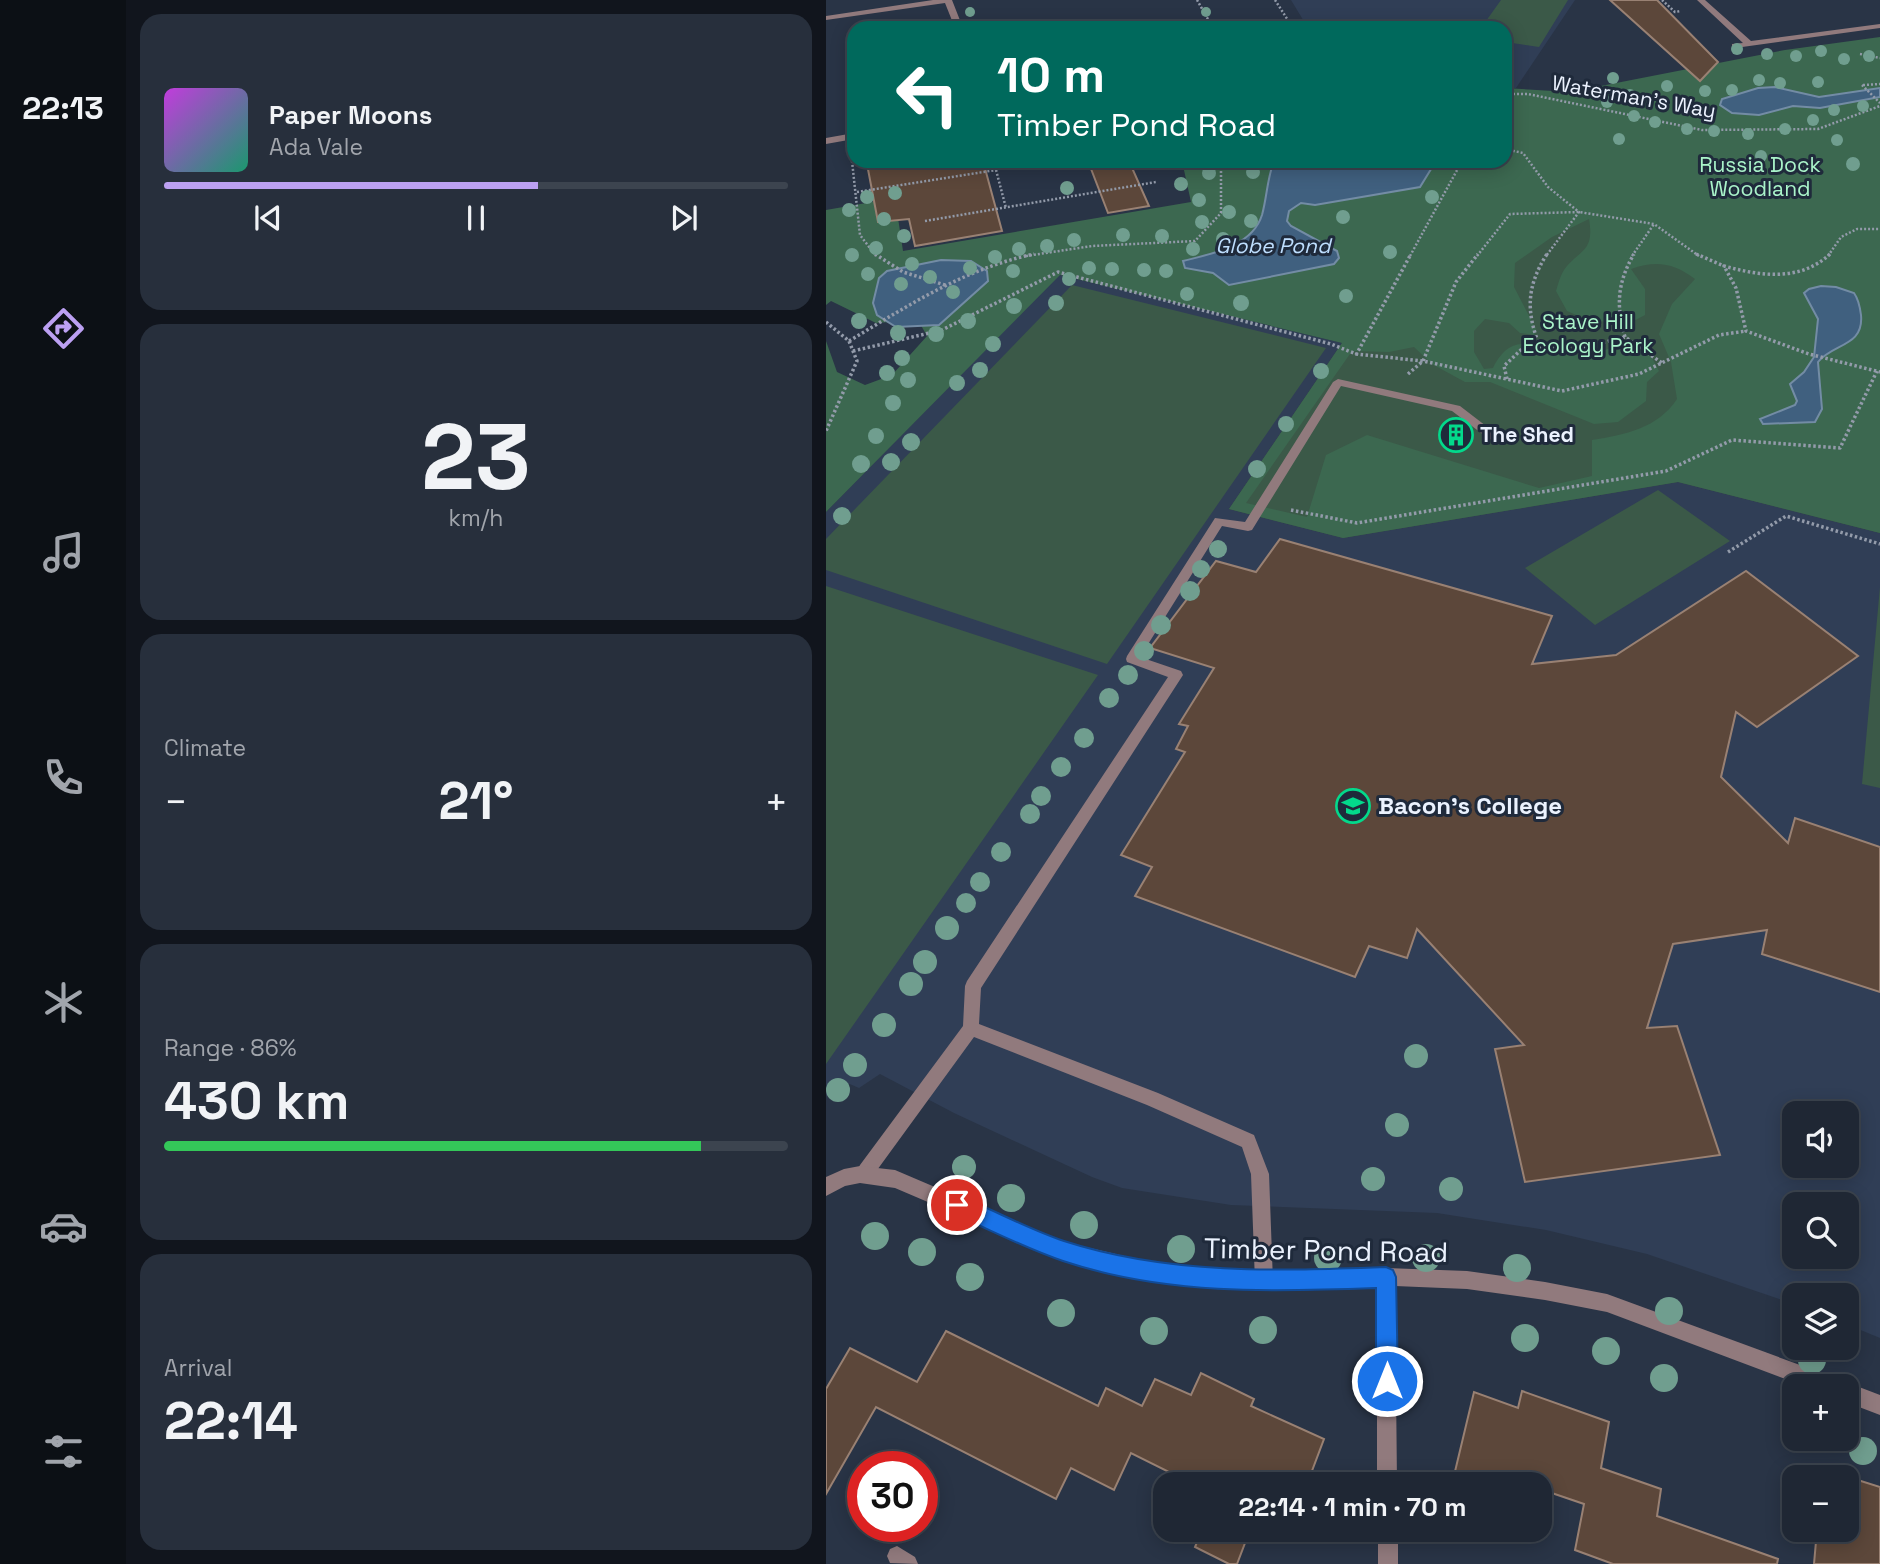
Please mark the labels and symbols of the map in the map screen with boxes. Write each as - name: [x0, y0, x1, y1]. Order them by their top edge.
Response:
- street label: Waterman's Way: [1550, 69, 1718, 124]
- park label: Russia Dock Woodland: [1699, 151, 1821, 202]
- water label: Globe Pond: [1216, 232, 1333, 259]
- park label: Stave Hill Ecology Park: [1523, 308, 1653, 359]
- building icon: The Shed: [1437, 416, 1475, 454]
- place label: The Shed: [1480, 421, 1574, 448]
- school or university icon: Bacon's College: [1334, 787, 1372, 825]
- place label: Bacon's College: [1378, 790, 1562, 821]
- pin: [927, 1175, 987, 1235]
- street label: Timber Pond Road: [1204, 1230, 1448, 1270]
- position arrow: [1350, 1344, 1424, 1418]
- speed limit sign: 30: [847, 1451, 938, 1542]

